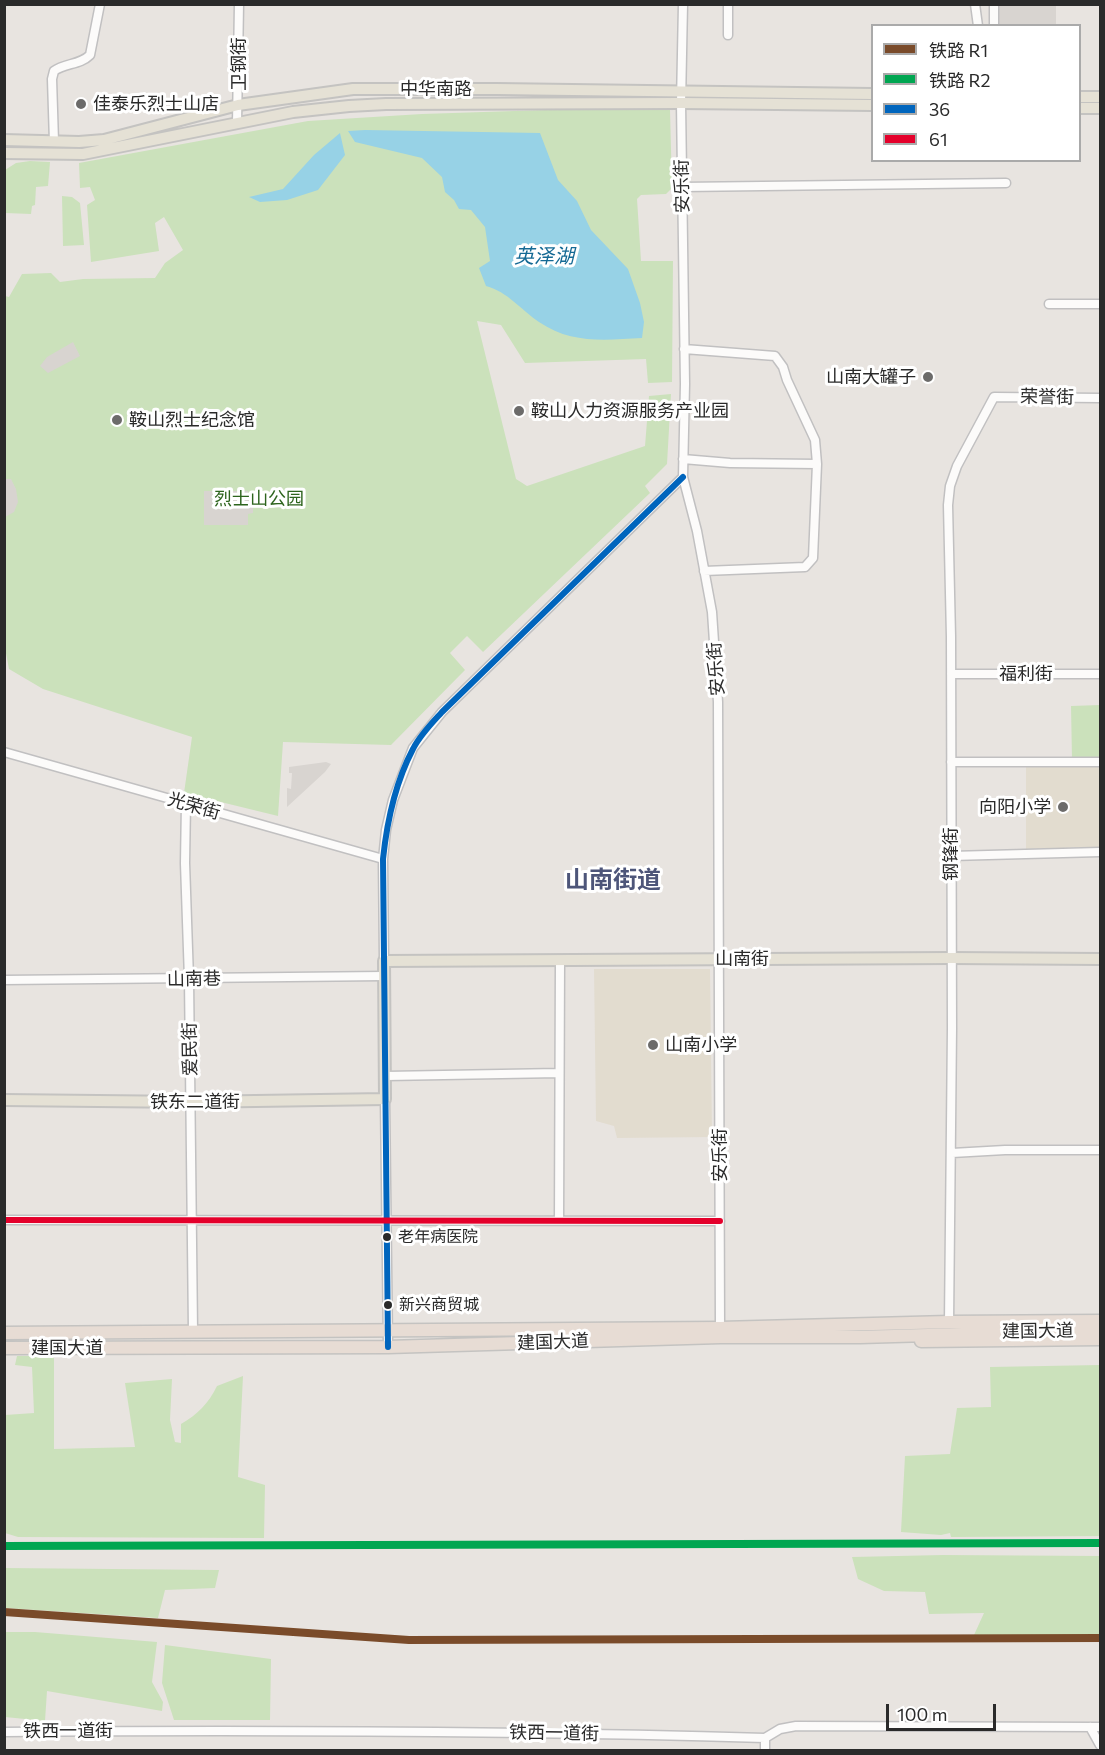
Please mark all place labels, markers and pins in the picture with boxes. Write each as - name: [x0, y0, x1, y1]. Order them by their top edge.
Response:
- place label: 佳泰乐烈士山店: [93, 93, 219, 115]
- marker: 佳泰乐烈士山店: [74, 97, 88, 111]
- place label: 山南大罐子: [826, 366, 916, 388]
- marker: 山南大罐子: [921, 370, 935, 384]
- place label: 鞍山人力资源服务产业园: [531, 400, 729, 422]
- marker: 鞍山人力资源服务产业园: [512, 404, 526, 418]
- place label: 鞍山烈士纪念馆: [129, 409, 255, 431]
- marker: 鞍山烈士纪念馆: [110, 413, 124, 427]
- place label: 向阳小学: [979, 796, 1051, 818]
- marker: 向阳小学: [1056, 800, 1070, 814]
- place label: 山南小学: [665, 1034, 737, 1056]
- marker: 山南小学: [646, 1038, 660, 1052]
- place label: 老年病医院: [398, 1227, 478, 1247]
- marker: 老年病医院: [381, 1231, 393, 1243]
- place label: 新兴商贸城: [399, 1295, 479, 1315]
- marker: 新兴商贸城: [382, 1299, 394, 1311]

